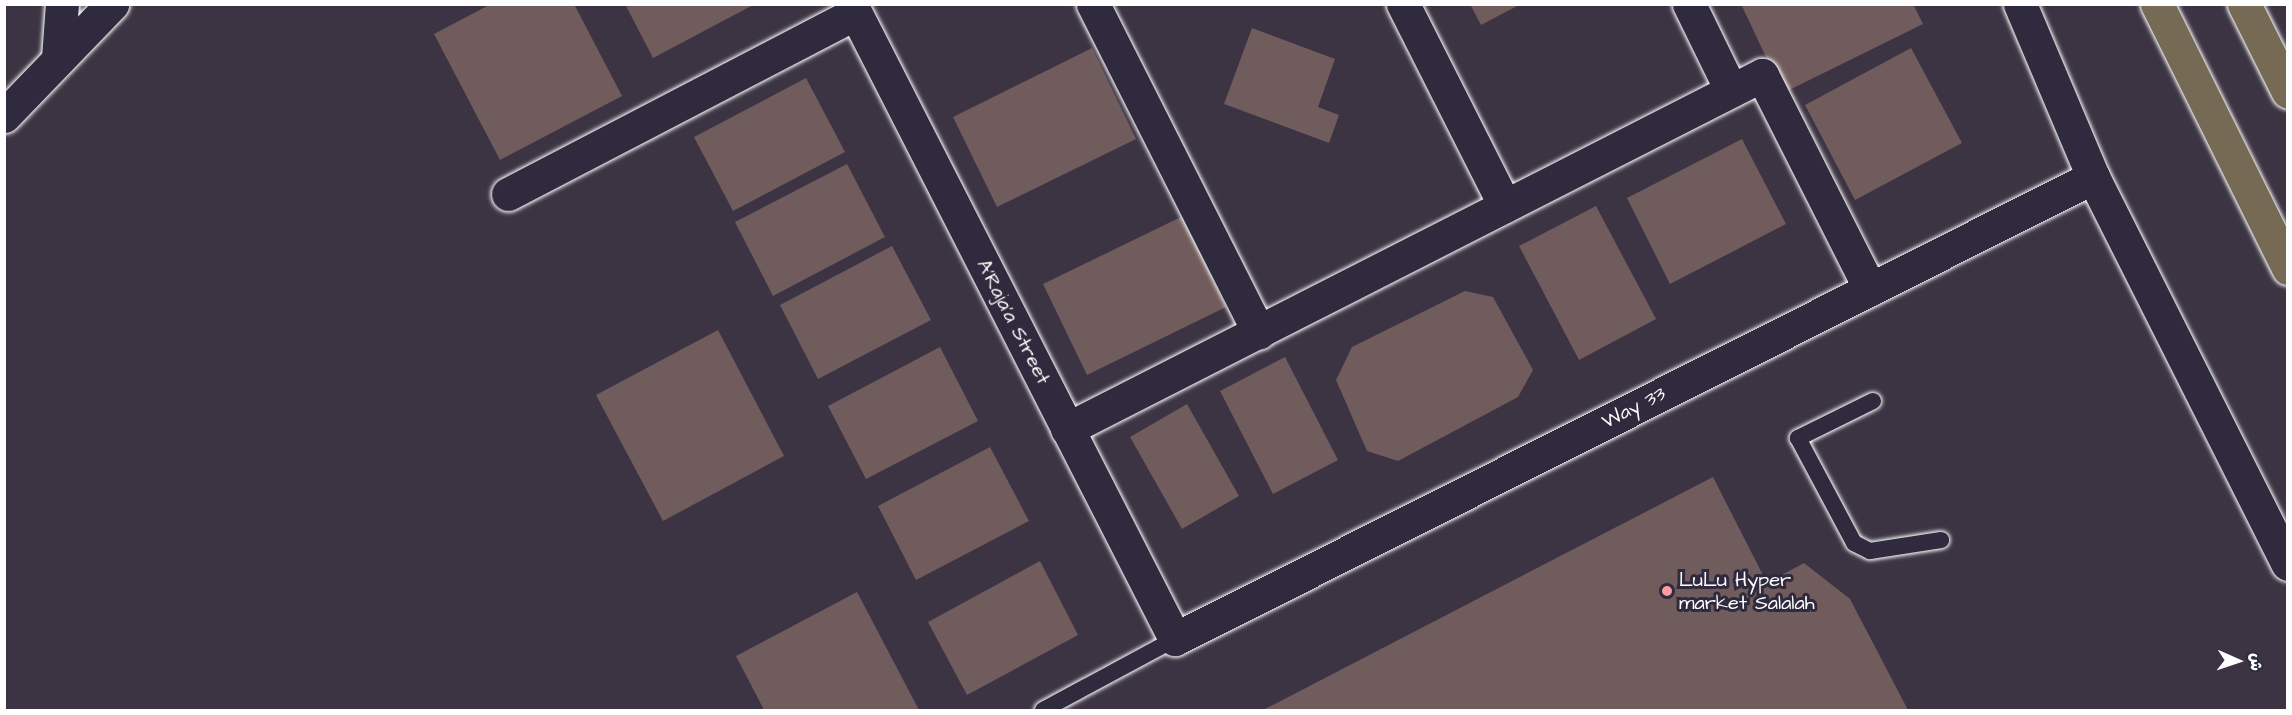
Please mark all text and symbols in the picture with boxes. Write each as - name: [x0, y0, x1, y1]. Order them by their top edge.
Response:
- street label: A'Raja'a Street: [971, 255, 1055, 389]
- street label: Way 33: [1598, 382, 1670, 434]
- place label: LuLu Hyper market Salalah: [1679, 568, 1815, 615]
- marker: LuLu Hyper market Salalah: [1660, 584, 1674, 598]
- north arrow: [2208, 631, 2268, 691]
- text: ش: [2245, 653, 2267, 671]

